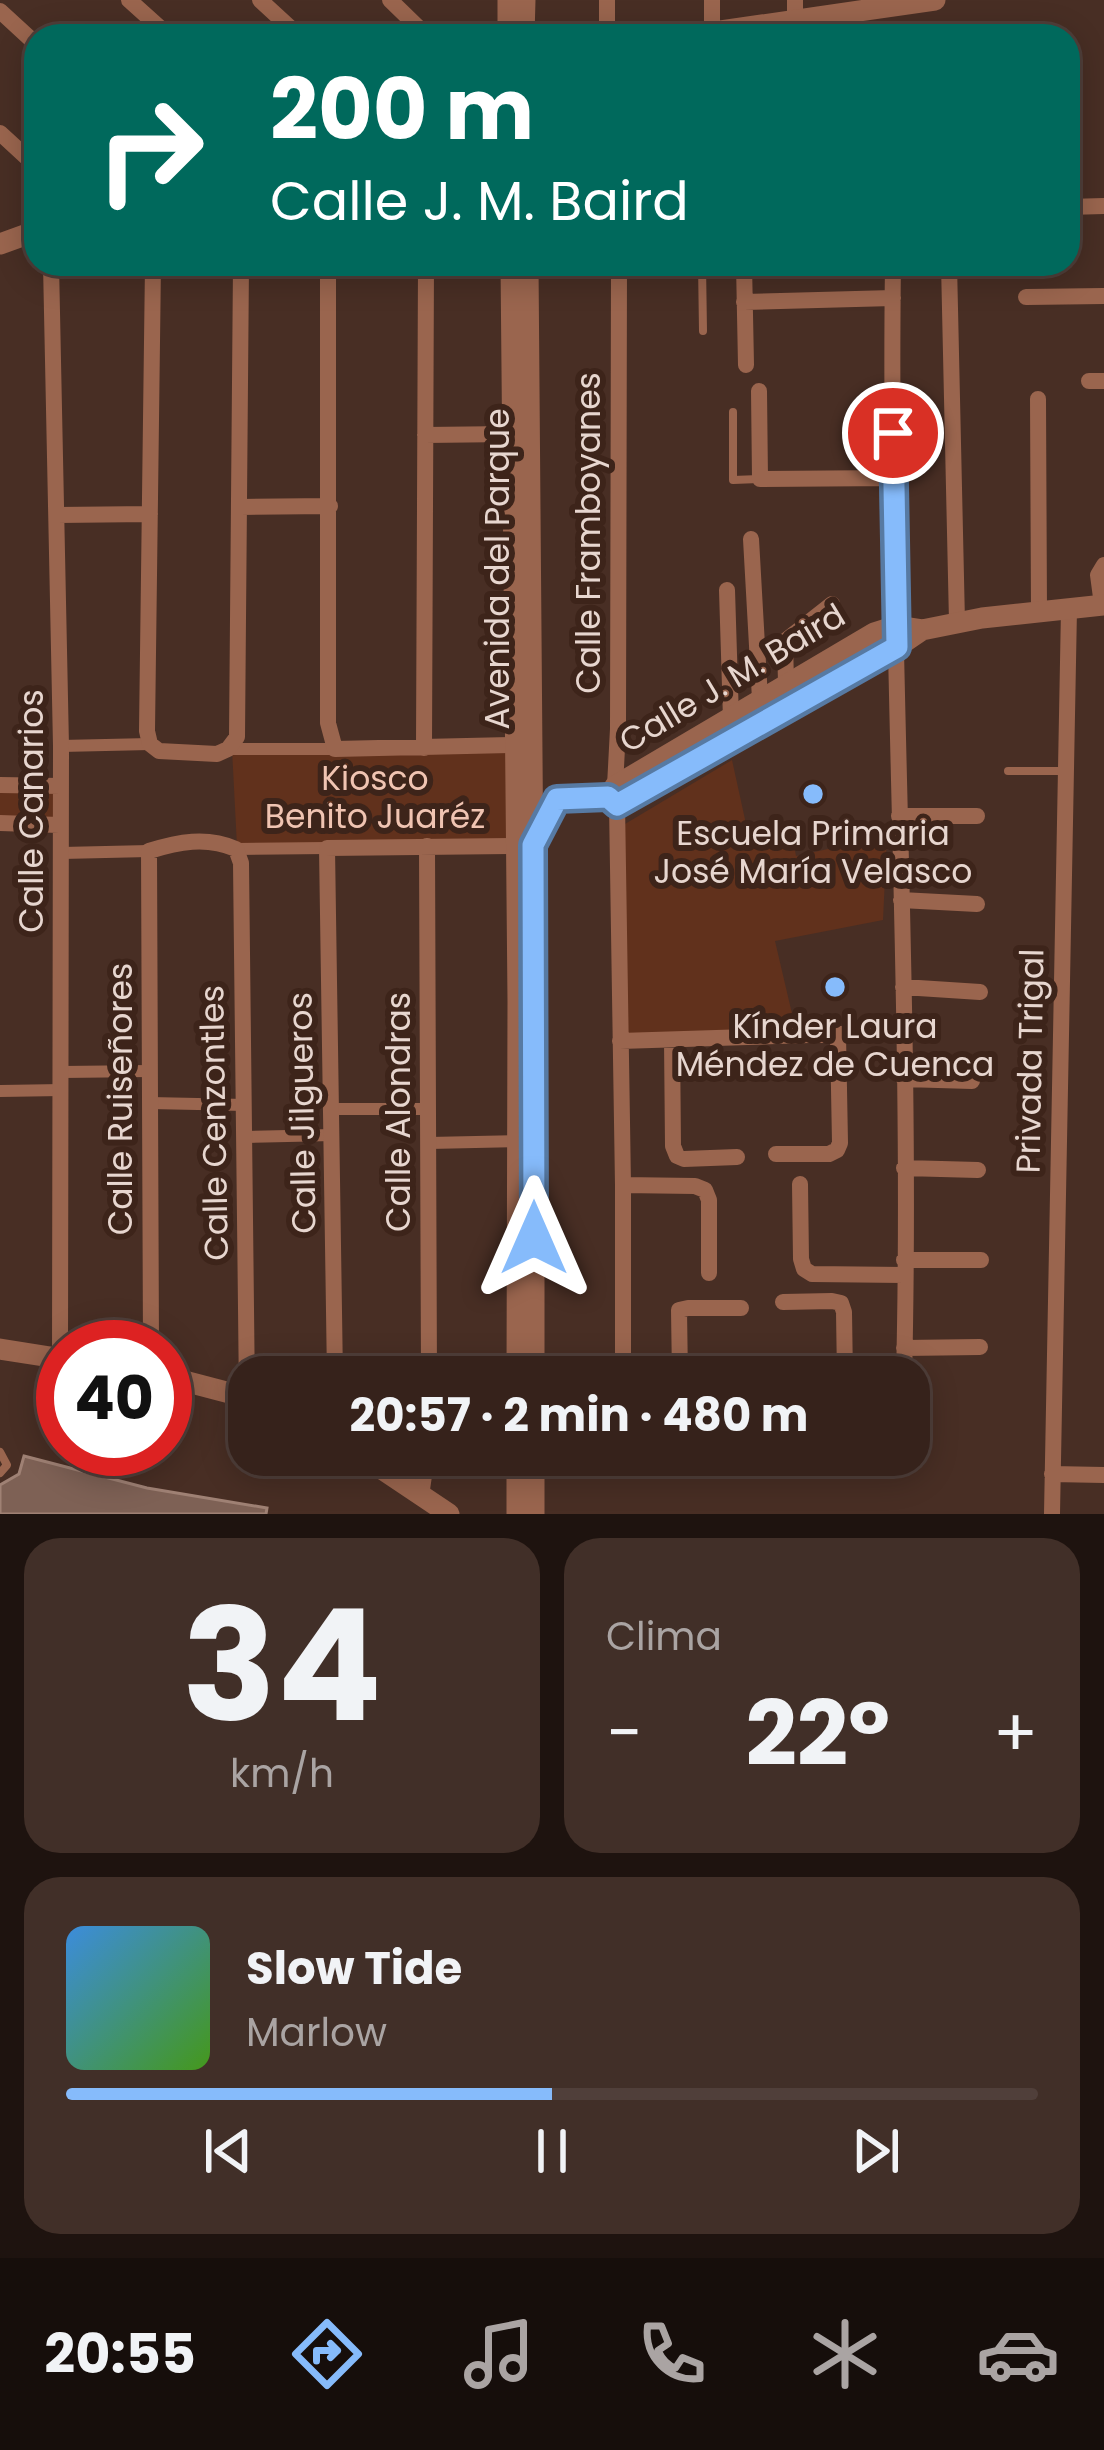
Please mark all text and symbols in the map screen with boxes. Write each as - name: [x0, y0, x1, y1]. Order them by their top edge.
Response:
- text: 200 m: [270, 51, 534, 168]
- icon: right: [72, 72, 228, 228]
- text: Calle J. M. Baird: [270, 163, 689, 239]
- street label: Calle Framboyanes: [565, 372, 612, 694]
- pin: [842, 382, 944, 484]
- icon: arrive: [860, 400, 926, 466]
- street label: Avenida del Parque: [474, 408, 521, 730]
- street label: Calle J. M. Baird: [610, 592, 854, 764]
- street label: Calle Canarios: [8, 689, 55, 933]
- park label: Kiosco Benito Juaréz: [265, 755, 485, 840]
- marker: Escuela Primaria José María Velasco: [800, 781, 826, 807]
- place label: Escuela Primaria José María Velasco: [654, 810, 972, 895]
- street label: Privada Trigal: [1005, 948, 1055, 1174]
- street label: Calle Ruiseñores: [97, 963, 144, 1235]
- marker: Kínder Laura Méndez de Cuenca: [822, 974, 848, 1000]
- street label: Calle Cenzontles: [188, 985, 240, 1261]
- street label: Calle Jilgueros: [276, 992, 328, 1234]
- street label: Calle Alondras: [375, 992, 422, 1232]
- place label: Kínder Laura Méndez de Cuenca: [676, 1003, 994, 1088]
- position arrow: [471, 1175, 597, 1301]
- speed limit sign: 40: [36, 1320, 192, 1476]
- text: 20:57 · 2 min · 480 m: [350, 1384, 808, 1447]
- text: 34: [182, 1556, 382, 1775]
- text: Clima: [606, 1609, 722, 1664]
- text: 22°: [745, 1670, 890, 1797]
- text: −: [606, 1687, 642, 1779]
- text: +: [993, 1687, 1038, 1779]
- text: km/h: [230, 1746, 334, 1801]
- text: Slow Tide: [246, 1937, 462, 2000]
- text: Marlow: [246, 2005, 387, 2060]
- icon: previous: [195, 2118, 261, 2184]
- icon: pause: [519, 2118, 585, 2184]
- icon: next: [843, 2118, 909, 2184]
- icon: directions: [285, 2312, 369, 2396]
- icon: music: [457, 2312, 541, 2396]
- icon: phone: [630, 2312, 714, 2396]
- icon: climate: [803, 2312, 887, 2396]
- icon: car: [976, 2312, 1060, 2396]
- text: 20:55: [44, 2316, 196, 2392]

